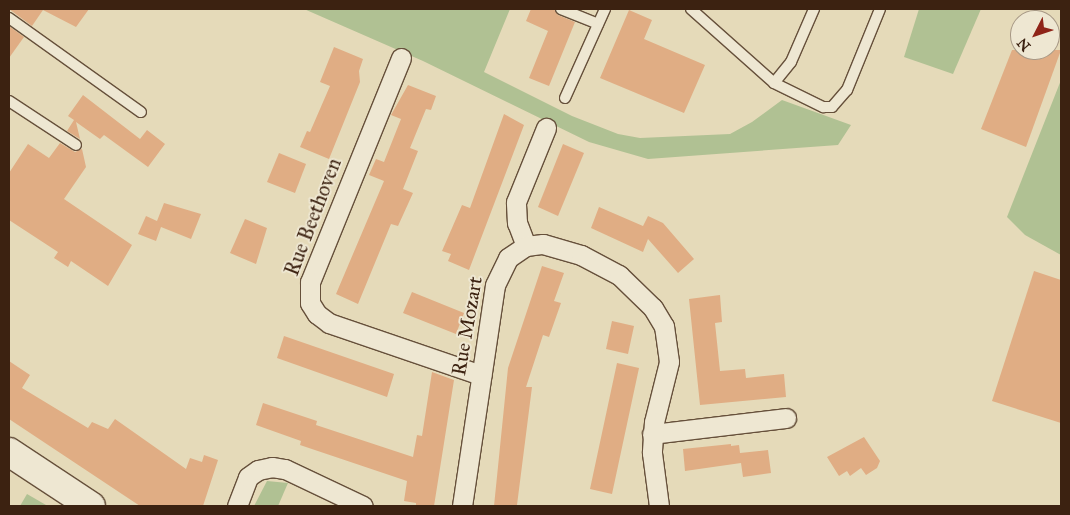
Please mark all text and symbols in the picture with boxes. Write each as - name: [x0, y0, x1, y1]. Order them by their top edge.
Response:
- north arrow: [1010, 10, 1060, 60]
- text: N: [1014, 34, 1034, 55]
- street label: Rue Beethoven: [280, 155, 346, 279]
- street label: Rue Mozart: [446, 275, 488, 377]

